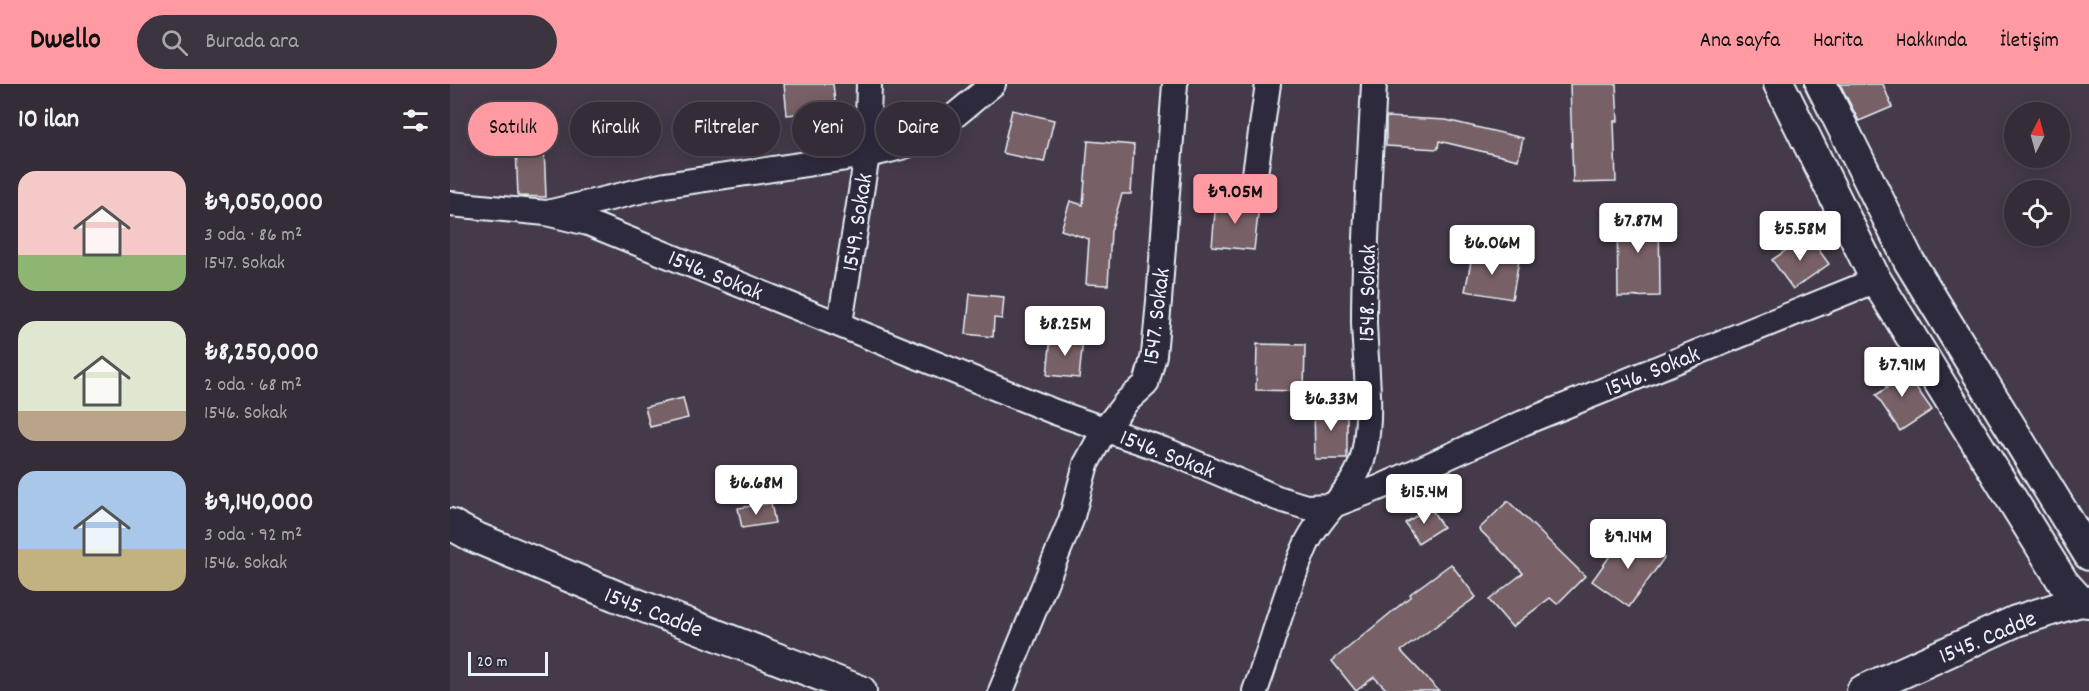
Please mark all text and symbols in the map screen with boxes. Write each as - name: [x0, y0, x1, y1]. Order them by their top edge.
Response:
- search box: [137, 15, 557, 69]
- text: Dwello: [30, 22, 101, 62]
- icon: search: [158, 26, 191, 59]
- text: Burada ara: [206, 27, 298, 58]
- text: Ana sayfa: [1700, 27, 1780, 57]
- text: Harita: [1813, 27, 1863, 57]
- text: Hakkında: [1896, 27, 1967, 57]
- text: İletişim: [2000, 27, 2059, 57]
- text: 10 ilan: [18, 102, 79, 139]
- chip: Satılık: [468, 102, 558, 156]
- chip: Kiralık: [570, 102, 661, 156]
- chip: Filtreler: [673, 102, 780, 156]
- chip: Yeni: [792, 102, 864, 156]
- chip: Daire: [876, 102, 960, 156]
- north arrow: [2004, 102, 2070, 168]
- map controls: [2004, 102, 2070, 246]
- icon: filters: [399, 104, 432, 137]
- street label: 1549. Sokak: [834, 171, 883, 274]
- pin: ₺9.05M: [1186, 174, 1284, 225]
- text: ₺9.05M: [1207, 179, 1263, 207]
- button: locate: [2004, 180, 2070, 246]
- text: ₺9,050,000: [204, 185, 323, 222]
- icon: home: [66, 195, 138, 267]
- pin: ₺7.87M: [1589, 203, 1687, 254]
- text: ₺7.87M: [1613, 208, 1663, 236]
- pin: ₺5.58M: [1751, 211, 1849, 262]
- text: ₺5.58M: [1774, 216, 1826, 244]
- text: 3 oda · 86 m²: [204, 222, 302, 250]
- pin: ₺6.06M: [1443, 225, 1541, 276]
- text: ₺6.06M: [1464, 230, 1520, 258]
- street label: 1546. Sokak: [662, 242, 768, 311]
- street label: 1548. Sokak: [1351, 244, 1387, 342]
- text: 1547. Sokak: [204, 250, 285, 278]
- street label: 1547. Sokak: [1135, 266, 1181, 367]
- pin: ₺8.25M: [1016, 306, 1114, 357]
- text: ₺8.25M: [1039, 311, 1091, 339]
- text: ₺8,250,000: [204, 335, 319, 372]
- street label: 1546. Sokak: [1600, 338, 1706, 407]
- icon: home: [66, 345, 138, 417]
- pin: ₺7.91M: [1853, 347, 1951, 398]
- text: ₺7.91M: [1878, 352, 1926, 380]
- text: 2 oda · 68 m²: [204, 372, 302, 400]
- pin: ₺6.33M: [1282, 381, 1380, 432]
- text: ₺6.33M: [1304, 386, 1358, 414]
- text: 1546. Sokak: [204, 400, 287, 428]
- street label: 1546. Sokak: [1114, 422, 1220, 490]
- pin: ₺6.68M: [707, 465, 805, 516]
- text: ₺6.68M: [729, 470, 783, 498]
- pin: ₺15.4M: [1375, 474, 1473, 525]
- text: ₺15.4M: [1400, 479, 1448, 507]
- text: ₺9,140,000: [204, 485, 313, 522]
- icon: home: [66, 495, 138, 567]
- pin: ₺9.14M: [1579, 519, 1677, 570]
- text: 3 oda · 92 m²: [204, 522, 302, 550]
- text: ₺9.14M: [1604, 524, 1652, 552]
- text: 1546. Sokak: [204, 550, 287, 578]
- street label: 1545. Cadde: [599, 579, 707, 648]
- street label: 1545. Cadde: [1934, 603, 2042, 675]
- scale bar: [468, 649, 548, 676]
- text: 20 m: [477, 651, 507, 674]

